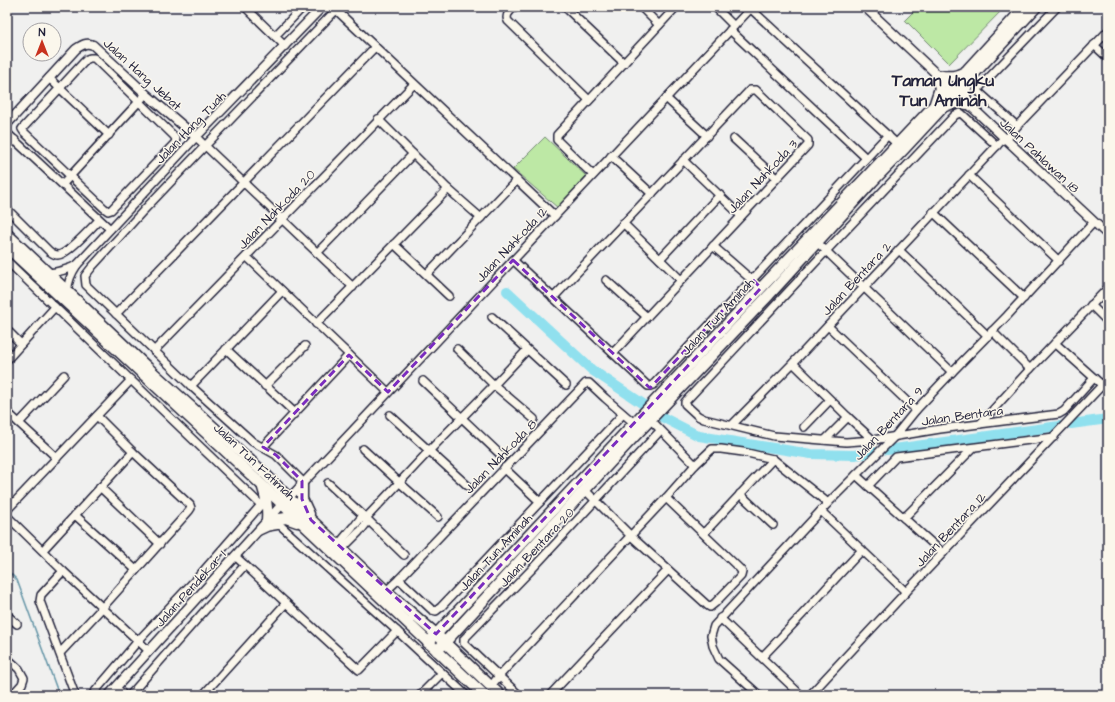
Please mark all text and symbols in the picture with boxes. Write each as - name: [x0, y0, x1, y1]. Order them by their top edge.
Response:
- north arrow: [22, 22, 62, 62]
- text: N: [39, 25, 46, 40]
- street label: Jalan Hang Jebat: [99, 35, 186, 116]
- district label: Taman Ungku Tun Aminah: [891, 69, 995, 113]
- street label: Jalan Hang Tuah: [151, 87, 231, 169]
- street label: Jalan Pahlawan 18: [996, 114, 1083, 198]
- street label: Jalan Nahkoda 3: [724, 135, 802, 218]
- street label: Jalan Nahkoda 20: [234, 166, 319, 254]
- street label: Jalan Nahkoda 12: [472, 202, 552, 287]
- street label: Jalan Bentara 2: [818, 237, 896, 320]
- street label: Jalan Tun Aminah: [677, 273, 759, 359]
- street label: Jalan Bentara 9: [850, 383, 928, 465]
- street label: Jalan Bentara: [920, 401, 1005, 431]
- street label: Jalan Nahkoda 8: [460, 415, 541, 498]
- street label: Jalan Tun Fatimah: [209, 419, 300, 505]
- street label: Jalan Bentara 12: [911, 488, 991, 571]
- street label: Jalan Bentara 20: [495, 504, 578, 592]
- street label: Jalan Tun Aminah: [455, 509, 537, 595]
- street label: Jalan Pendekar 1: [151, 546, 230, 631]

